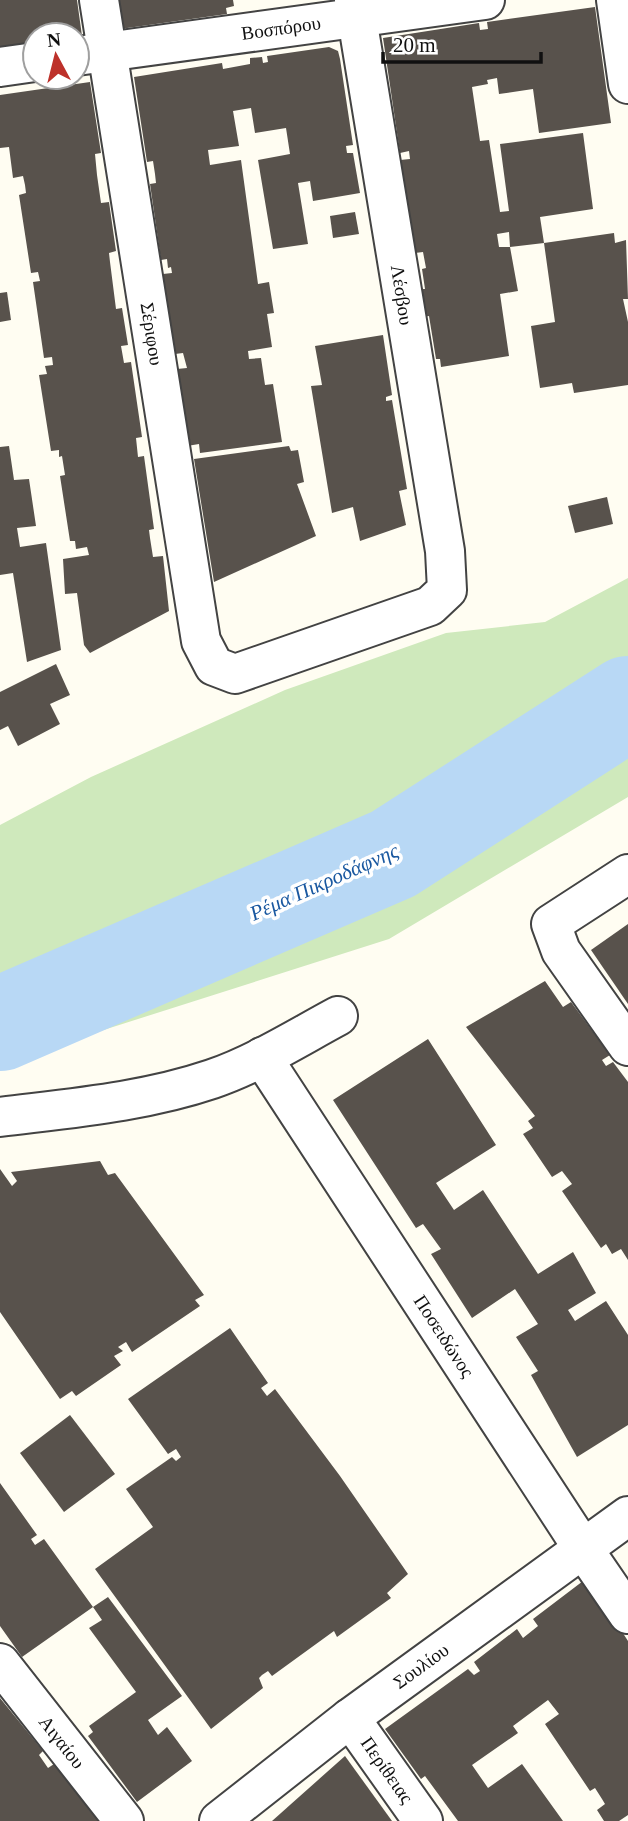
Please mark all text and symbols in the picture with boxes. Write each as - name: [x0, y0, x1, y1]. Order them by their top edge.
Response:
- street label: Βοσπόρου: [240, 12, 322, 44]
- north arrow: [21, 21, 91, 91]
- scale bar: [383, 21, 540, 65]
- text: N: [46, 28, 62, 51]
- text: 20 m: [393, 33, 436, 57]
- street label: Λέσβου: [387, 263, 417, 327]
- street label: Σέριφου: [137, 301, 167, 367]
- water label: Ρέμα Πικροδάφνης: [245, 838, 403, 926]
- street label: Ποσειδώνος: [410, 1291, 479, 1381]
- street label: Σουλίου: [389, 1639, 453, 1693]
- street label: Αιγαίου: [35, 1711, 89, 1773]
- street label: Περίθειας: [357, 1733, 418, 1808]

